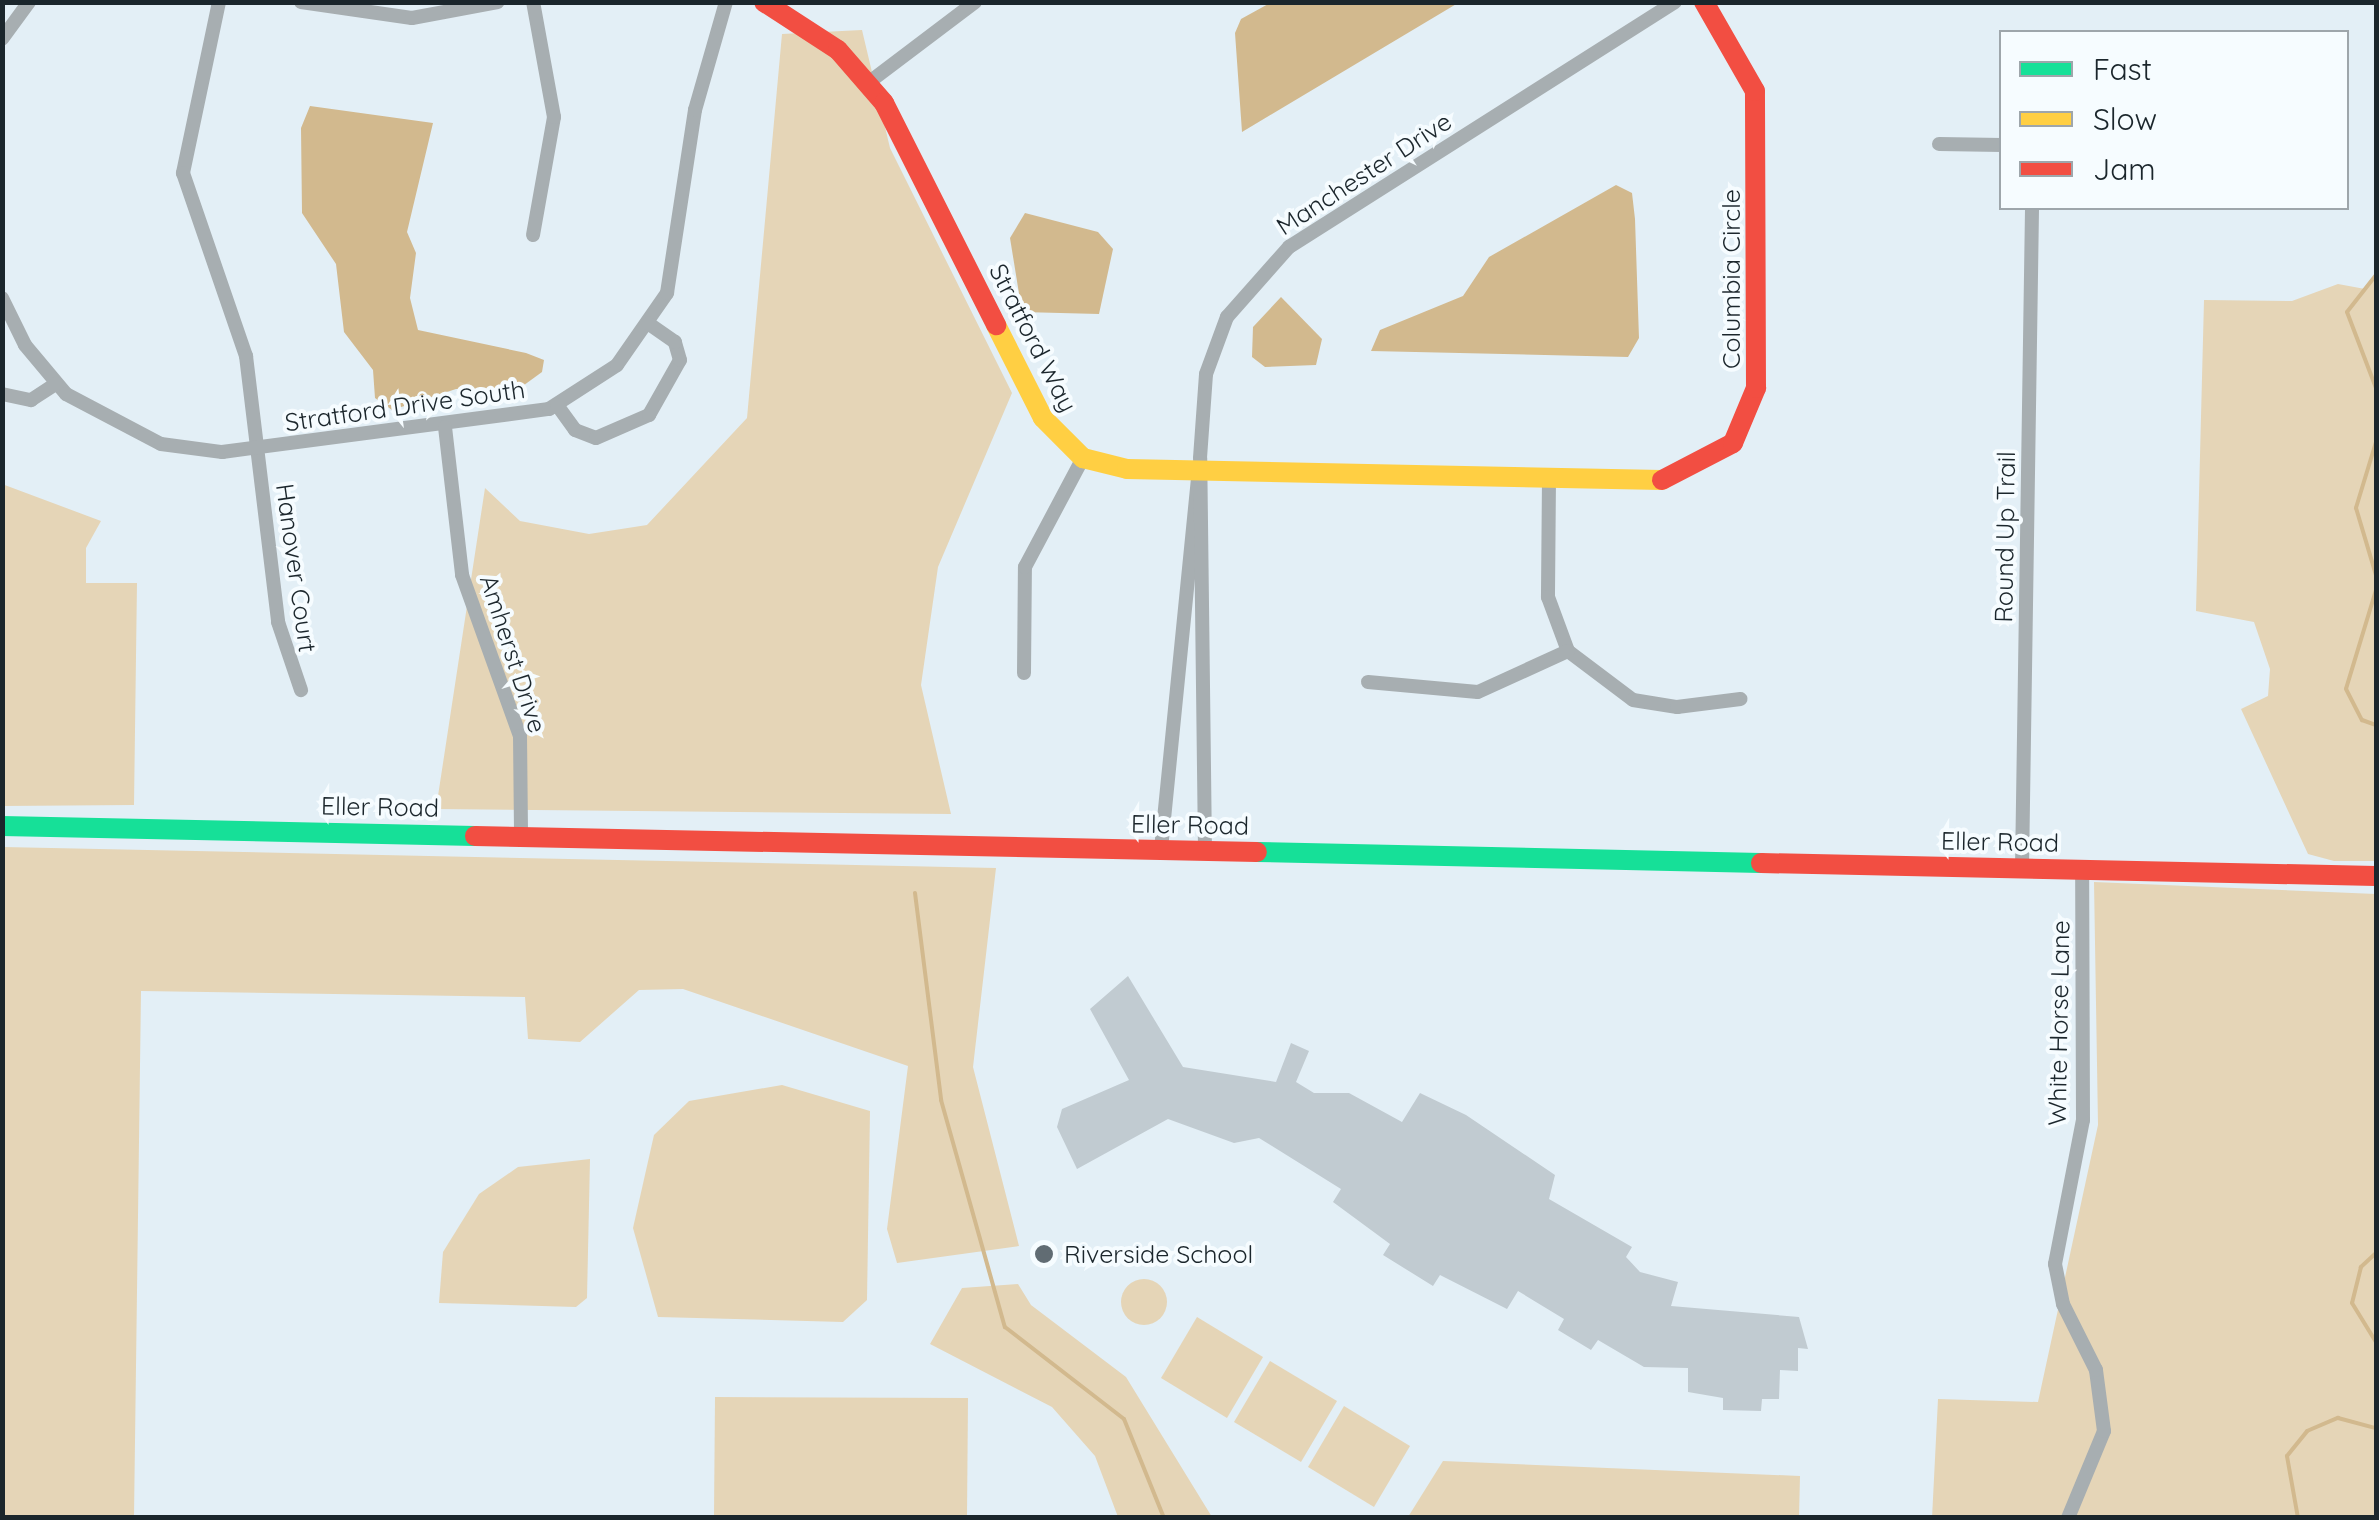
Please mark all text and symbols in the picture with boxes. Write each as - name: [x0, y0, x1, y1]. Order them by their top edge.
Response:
- legend: [1999, 30, 2349, 210]
- text: Fast: [2093, 50, 2152, 88]
- text: Slow: [2093, 100, 2157, 138]
- street label: Manchester Drive: [1271, 106, 1457, 242]
- text: Jam: [2093, 150, 2156, 188]
- street label: Columbia Circle: [1716, 189, 1746, 369]
- street label: Stratford Way: [983, 259, 1083, 417]
- street label: Stratford Drive South: [283, 374, 527, 438]
- street label: Round Up Trail: [1989, 451, 2021, 623]
- street label: Hanover Court: [269, 482, 323, 654]
- street label: Amherst Drive: [473, 571, 553, 737]
- street label: Eller Road: [321, 791, 439, 823]
- street label: Eller Road: [1131, 809, 1249, 841]
- street label: Eller Road: [1941, 826, 2059, 858]
- street label: White Horse Lane: [2042, 920, 2076, 1126]
- place label: Riverside School: [1064, 1239, 1253, 1269]
- marker: Riverside School: [1033, 1243, 1055, 1265]

